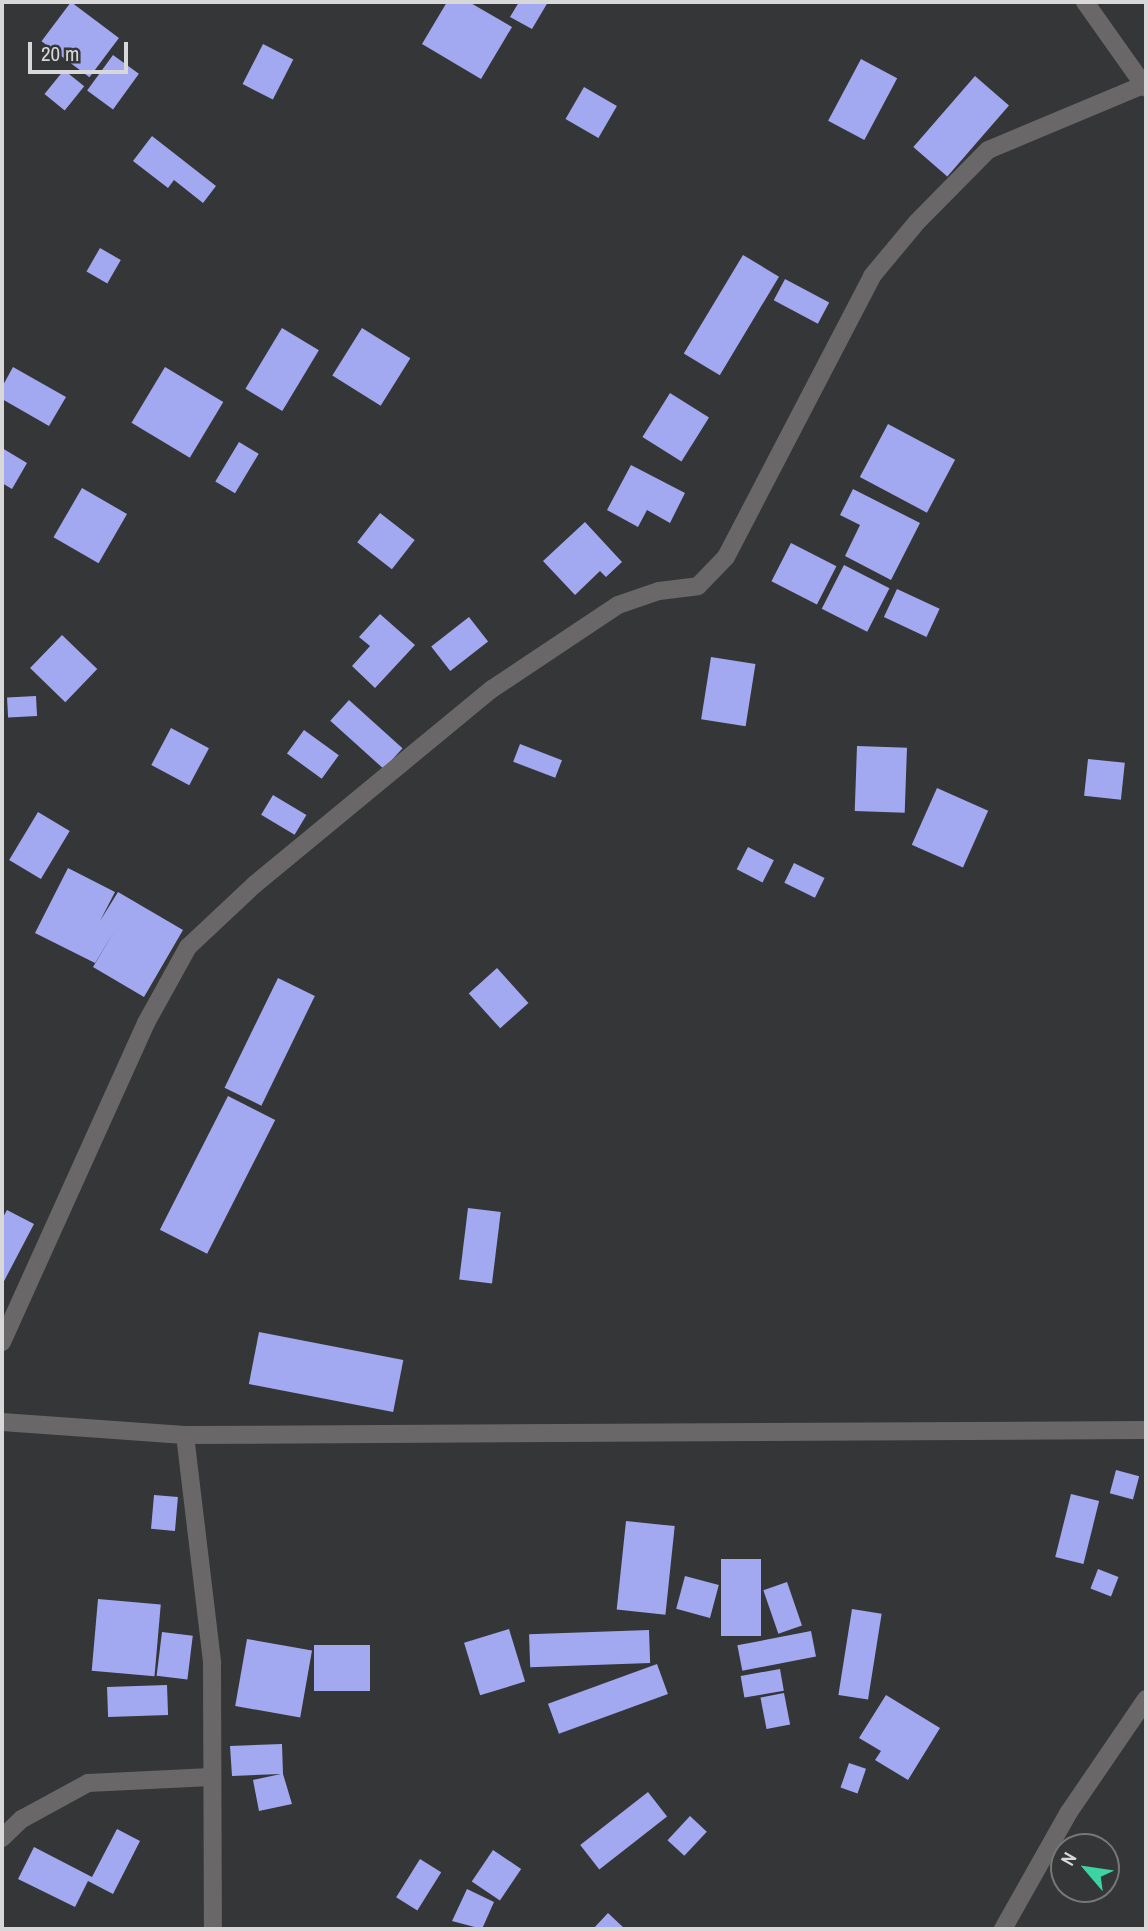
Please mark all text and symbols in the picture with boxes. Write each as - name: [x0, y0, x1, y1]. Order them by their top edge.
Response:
- scale bar: [32, 28, 131, 72]
- text: 20 m: [41, 39, 79, 68]
- north arrow: [1050, 1833, 1120, 1903]
- text: N: [1054, 1848, 1082, 1870]

